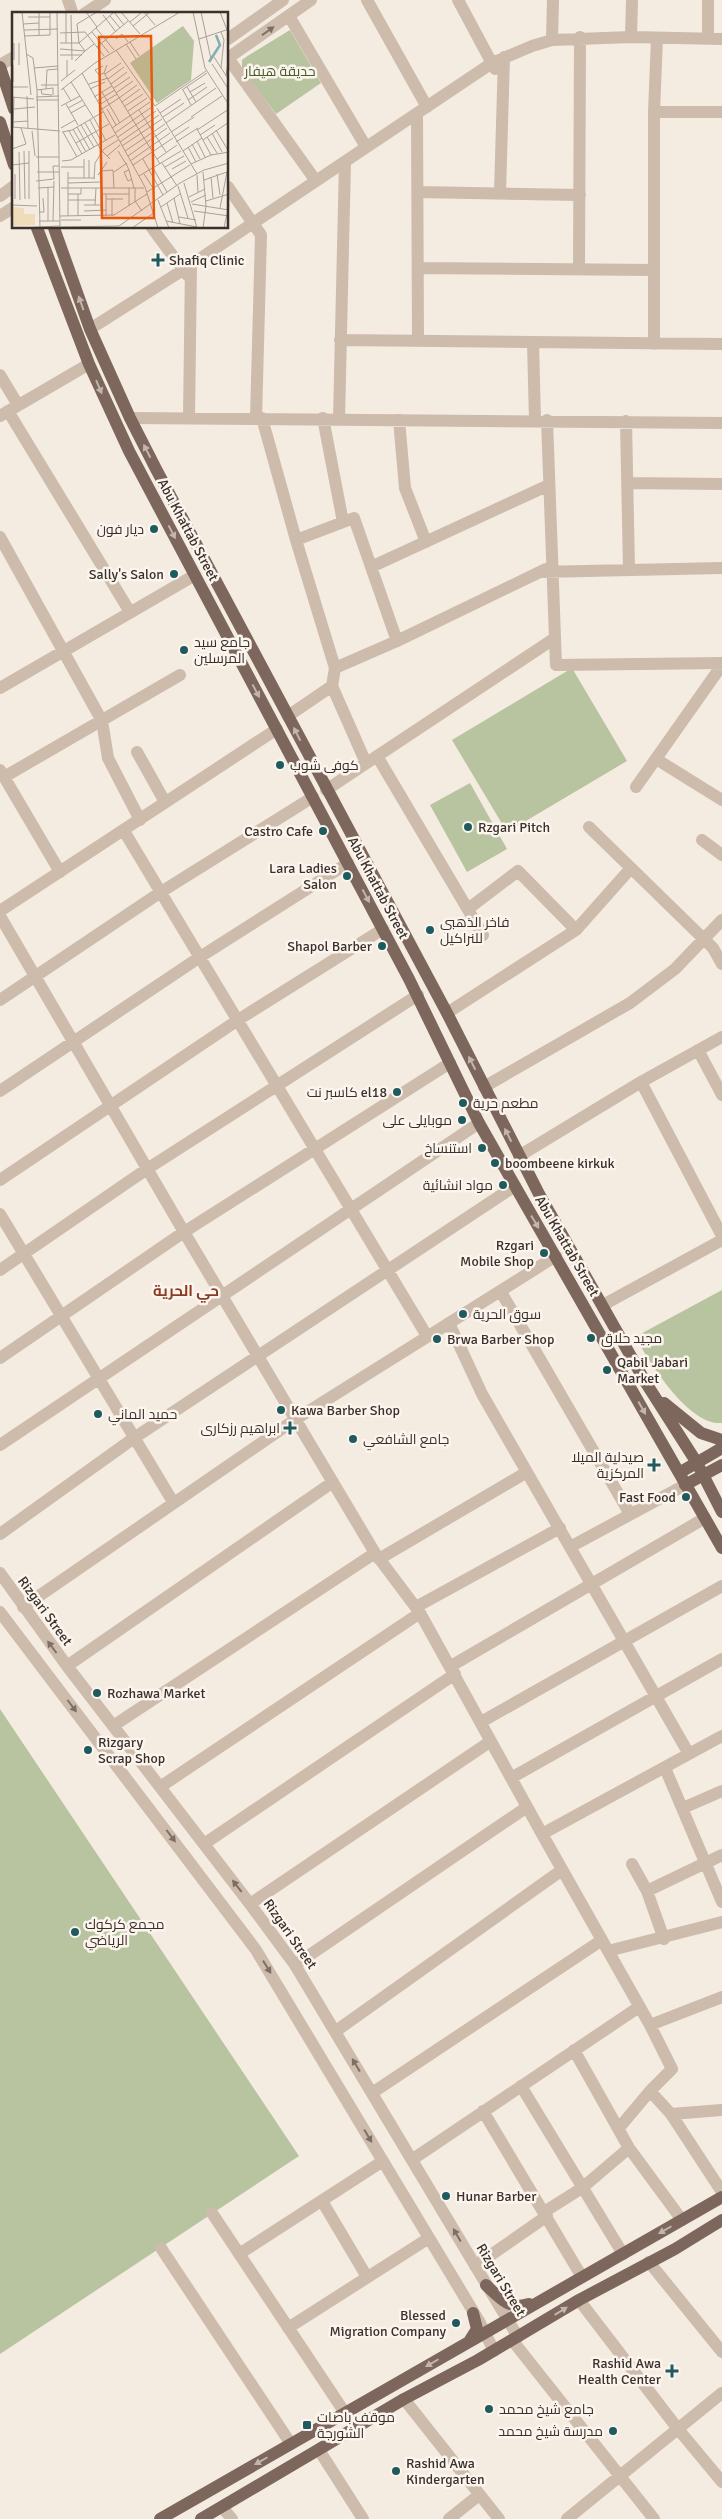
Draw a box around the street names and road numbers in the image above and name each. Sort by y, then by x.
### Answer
street label: Abu Khattab Street [154,476,222,584]
street label: Abu Khattab Street [344,834,412,942]
street label: Abu Khattab Street [531,1193,603,1299]
street label: Rizgari Street [14,1573,76,1649]
street label: Rizgari Street [260,1896,320,1972]
street label: Rizgari Street [473,2241,529,2319]

